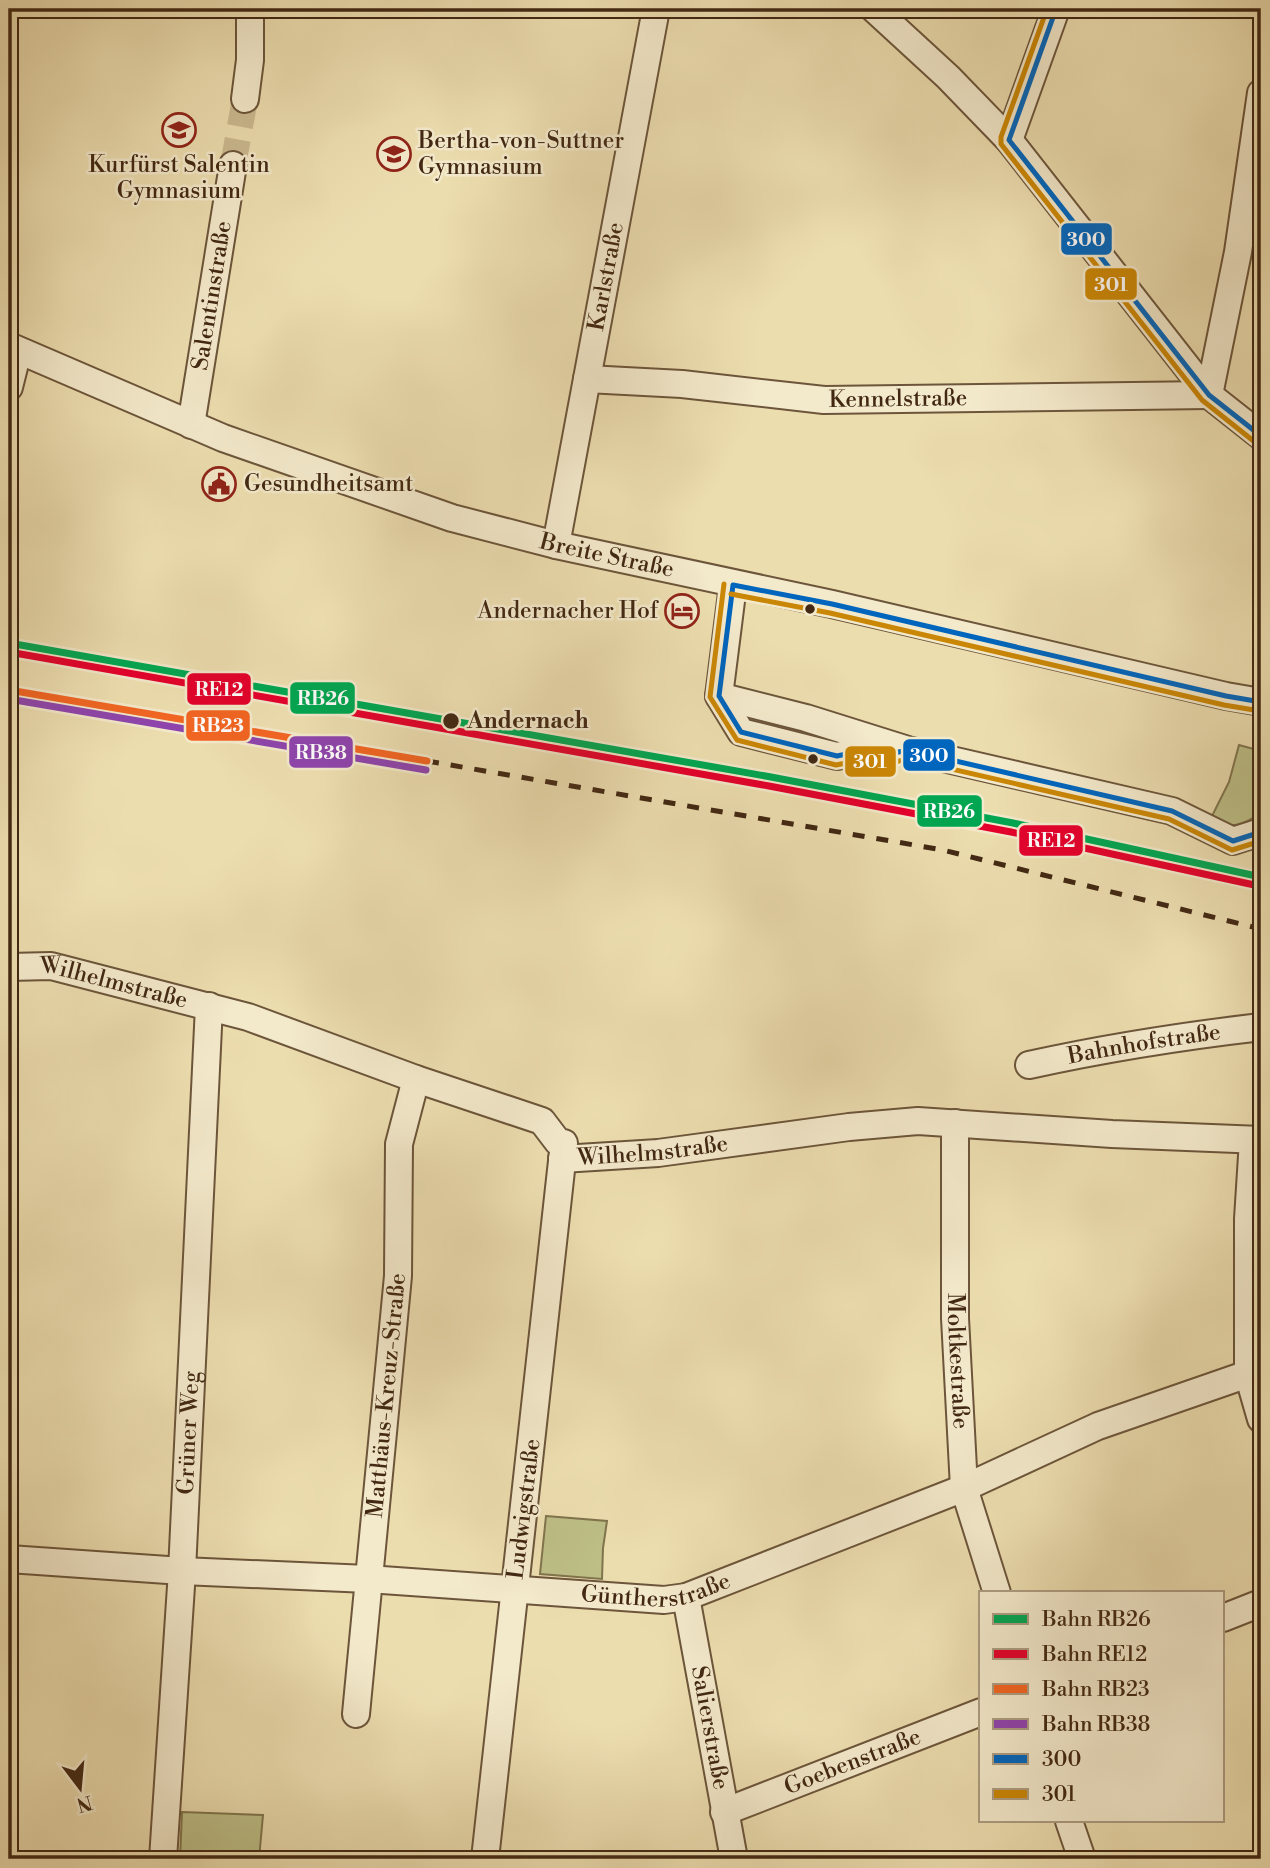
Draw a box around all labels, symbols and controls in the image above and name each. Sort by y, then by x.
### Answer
school or university icon: Kurfürst Salentin Gymnasium [160,111,198,149]
place label: Bertha-von-Suttner Gymnasium [417,127,624,181]
school or university icon: Bertha-von-Suttner Gymnasium [375,135,413,173]
place label: Kurfürst Salentin Gymnasium [88,151,270,205]
street label: Salentinstraße [186,219,238,372]
street label: Karlstraße [582,220,630,333]
line badge: 300 [1060,222,1113,256]
text: 300 [1066,228,1106,252]
line badge: 301 [1084,267,1138,301]
text: 301 [1094,273,1128,297]
street label: Kennelstraße [828,384,967,414]
public building icon: Gesundheitsamt [200,465,238,503]
place label: Gesundheitsamt [244,470,413,498]
street label: Breite Straße [536,527,677,584]
hotel icon: Andernacher Hof [663,592,701,630]
place label: Andernacher Hof [476,597,660,625]
unlabelled marker [803,602,817,616]
line badge: RE12 [186,672,252,706]
text: RE12 [195,678,243,702]
line badge: RB26 [289,681,356,715]
text: RB26 [297,687,349,711]
place label: Andernach [466,707,589,735]
line badge: RB23 [185,709,251,742]
marker: Andernach [441,711,461,731]
text: RB23 [192,714,244,738]
line badge: RB38 [288,735,354,769]
line badge: 300 [902,738,956,772]
text: RB38 [295,741,347,765]
text: 300 [909,744,949,768]
line badge: 301 [844,745,897,778]
text: 301 [853,750,887,774]
unlabelled marker [806,752,820,766]
line badge: RB26 [916,794,983,828]
text: RB26 [923,800,975,824]
line badge: RE12 [1018,824,1084,857]
text: RE12 [1027,829,1075,853]
street label: Wilhelmstraße [39,952,191,1015]
street label: Bahnhofstraße [1064,1018,1222,1071]
street label: Wilhelmstraße [575,1130,730,1172]
street label: Matthäus-Kreuz-Straße [361,1272,412,1519]
street label: Moltkestraße [941,1293,975,1430]
street label: Grüner Weg [172,1370,206,1495]
street label: Ludwigstraße [501,1437,547,1581]
street label: Güntherstraße [580,1567,734,1614]
legend [979,1591,1224,1822]
text: Bahn RB26 [1041,1607,1151,1633]
text: Bahn RE12 [1041,1642,1147,1668]
street label: Salierstraße [685,1664,735,1792]
text: Bahn RB23 [1041,1677,1150,1703]
text: Bahn RB38 [1041,1712,1151,1738]
street label: Goebenstraße [780,1723,925,1801]
text: 300 [1042,1747,1081,1773]
north arrow [46,1752,116,1822]
text: 301 [1042,1782,1076,1808]
text: N [74,1790,95,1817]

